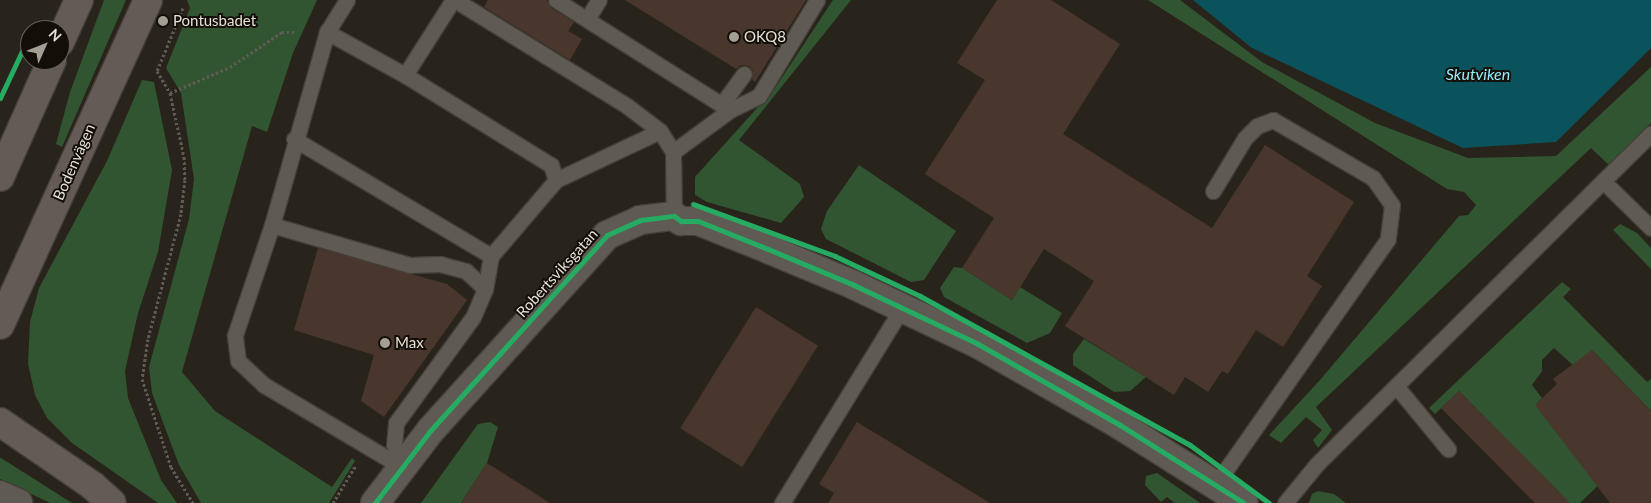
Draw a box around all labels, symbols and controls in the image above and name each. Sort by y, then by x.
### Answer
place label: Pontusbadet [173,12,256,30]
marker: Pontusbadet [157,15,169,27]
north arrow [20,20,70,70]
text: N [46,25,65,45]
place label: OKQ8 [744,28,786,46]
marker: OKQ8 [728,31,740,43]
water label: Skutviken [1446,64,1510,84]
street label: Bodenvägen [49,121,99,203]
street label: Robertsviksgatan [513,225,601,321]
place label: Max [395,334,424,352]
marker: Max [379,337,391,349]

